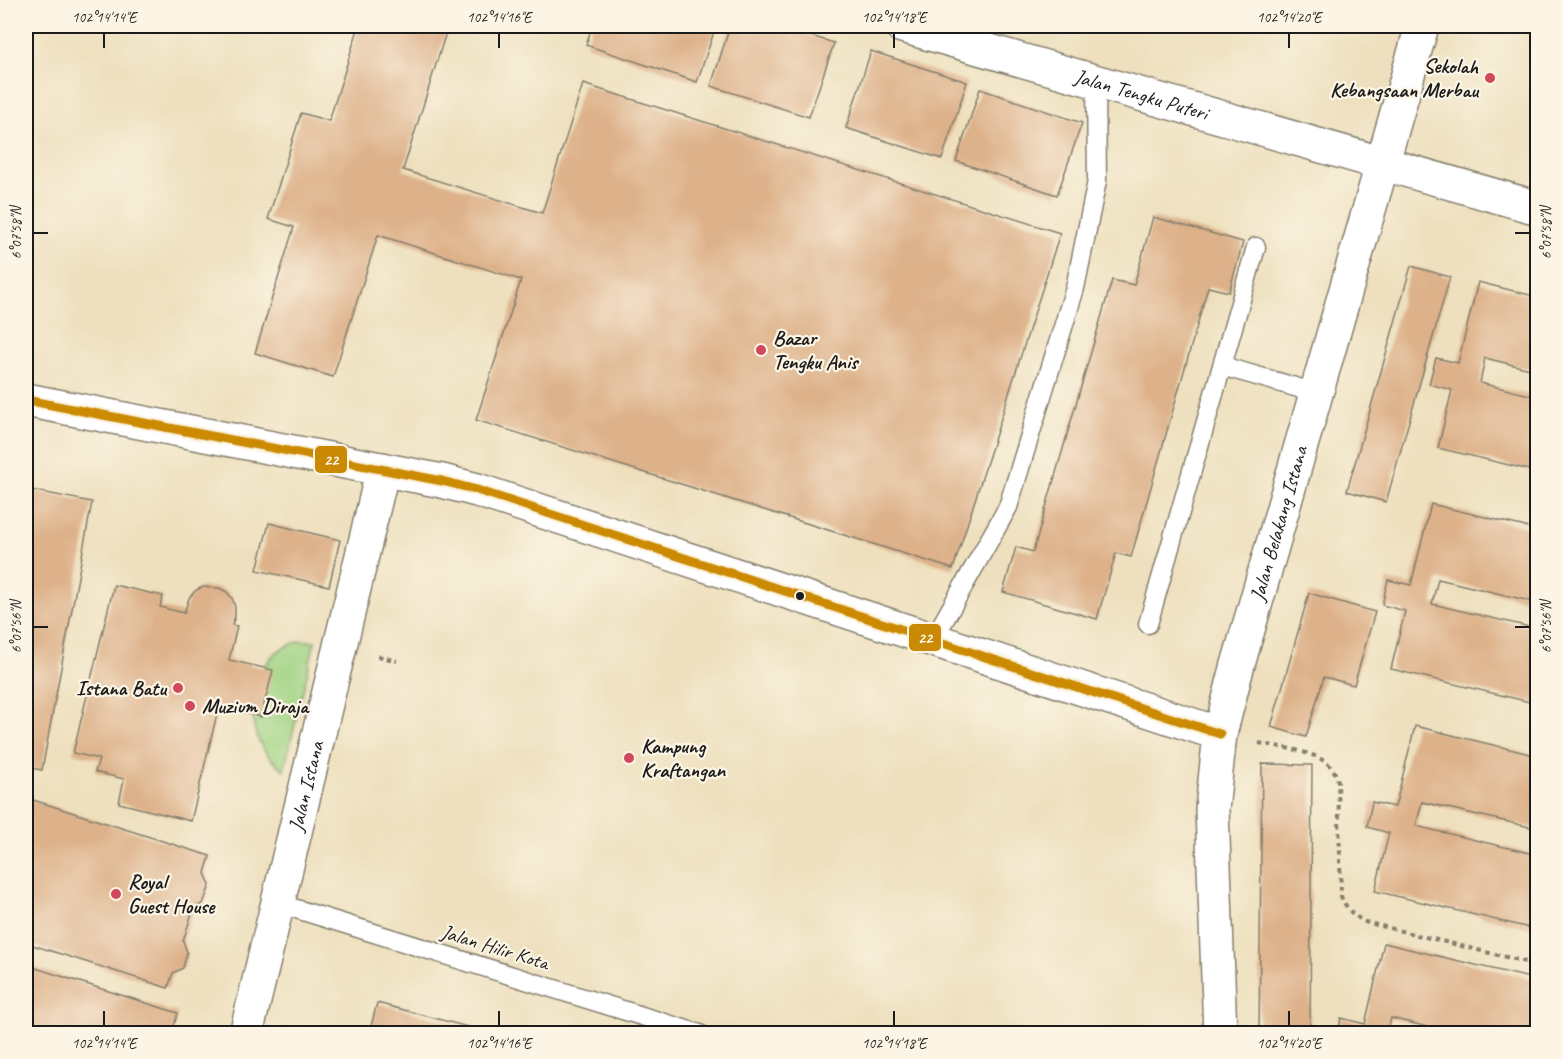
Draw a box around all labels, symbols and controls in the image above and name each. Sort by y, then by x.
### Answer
text: 102°14'14"E [72,8,138,27]
text: 102°14'16"E [467,8,533,27]
text: 102°14'18"E [862,8,928,27]
text: 102°14'20"E [1257,8,1323,27]
place label: Sekolah Kebangsaan Merbau [1330,53,1480,103]
street label: Jalan Tengku Puteri [1071,63,1214,127]
marker: Sekolah Kebangsaan Merbau [1483,71,1497,85]
text: 6°07'58"N [7,204,26,259]
text: 6°07'58"N [1537,204,1556,259]
place label: Bazar Tengku Anis [773,325,860,375]
marker: Bazar Tengku Anis [754,343,768,357]
street label: Jalan Belakang Istana [1244,442,1314,605]
line badge: 22 [314,445,348,474]
text: 22 [324,450,340,470]
unlabelled marker [794,590,806,602]
text: 6°07'56"N [7,598,26,653]
text: 6°07'56"N [1537,598,1556,653]
line badge: 22 [908,623,942,652]
text: 22 [918,628,934,648]
place label: Istana Batu [76,675,168,701]
marker: Istana Batu [171,681,185,695]
place label: Muzium Diraja [202,693,310,719]
marker: Muzium Diraja [183,699,197,713]
place label: Kampung Kraftangan [641,733,726,783]
street label: Jalan Istana [282,737,330,835]
marker: Kampung Kraftangan [622,751,636,765]
place label: Royal Guest House [128,869,216,919]
marker: Royal Guest House [109,887,123,901]
street label: Jalan Hilir Kota [437,918,554,976]
text: 102°14'14"E [72,1034,138,1053]
text: 102°14'16"E [467,1034,533,1053]
text: 102°14'18"E [862,1034,928,1053]
text: 102°14'20"E [1257,1034,1323,1053]

